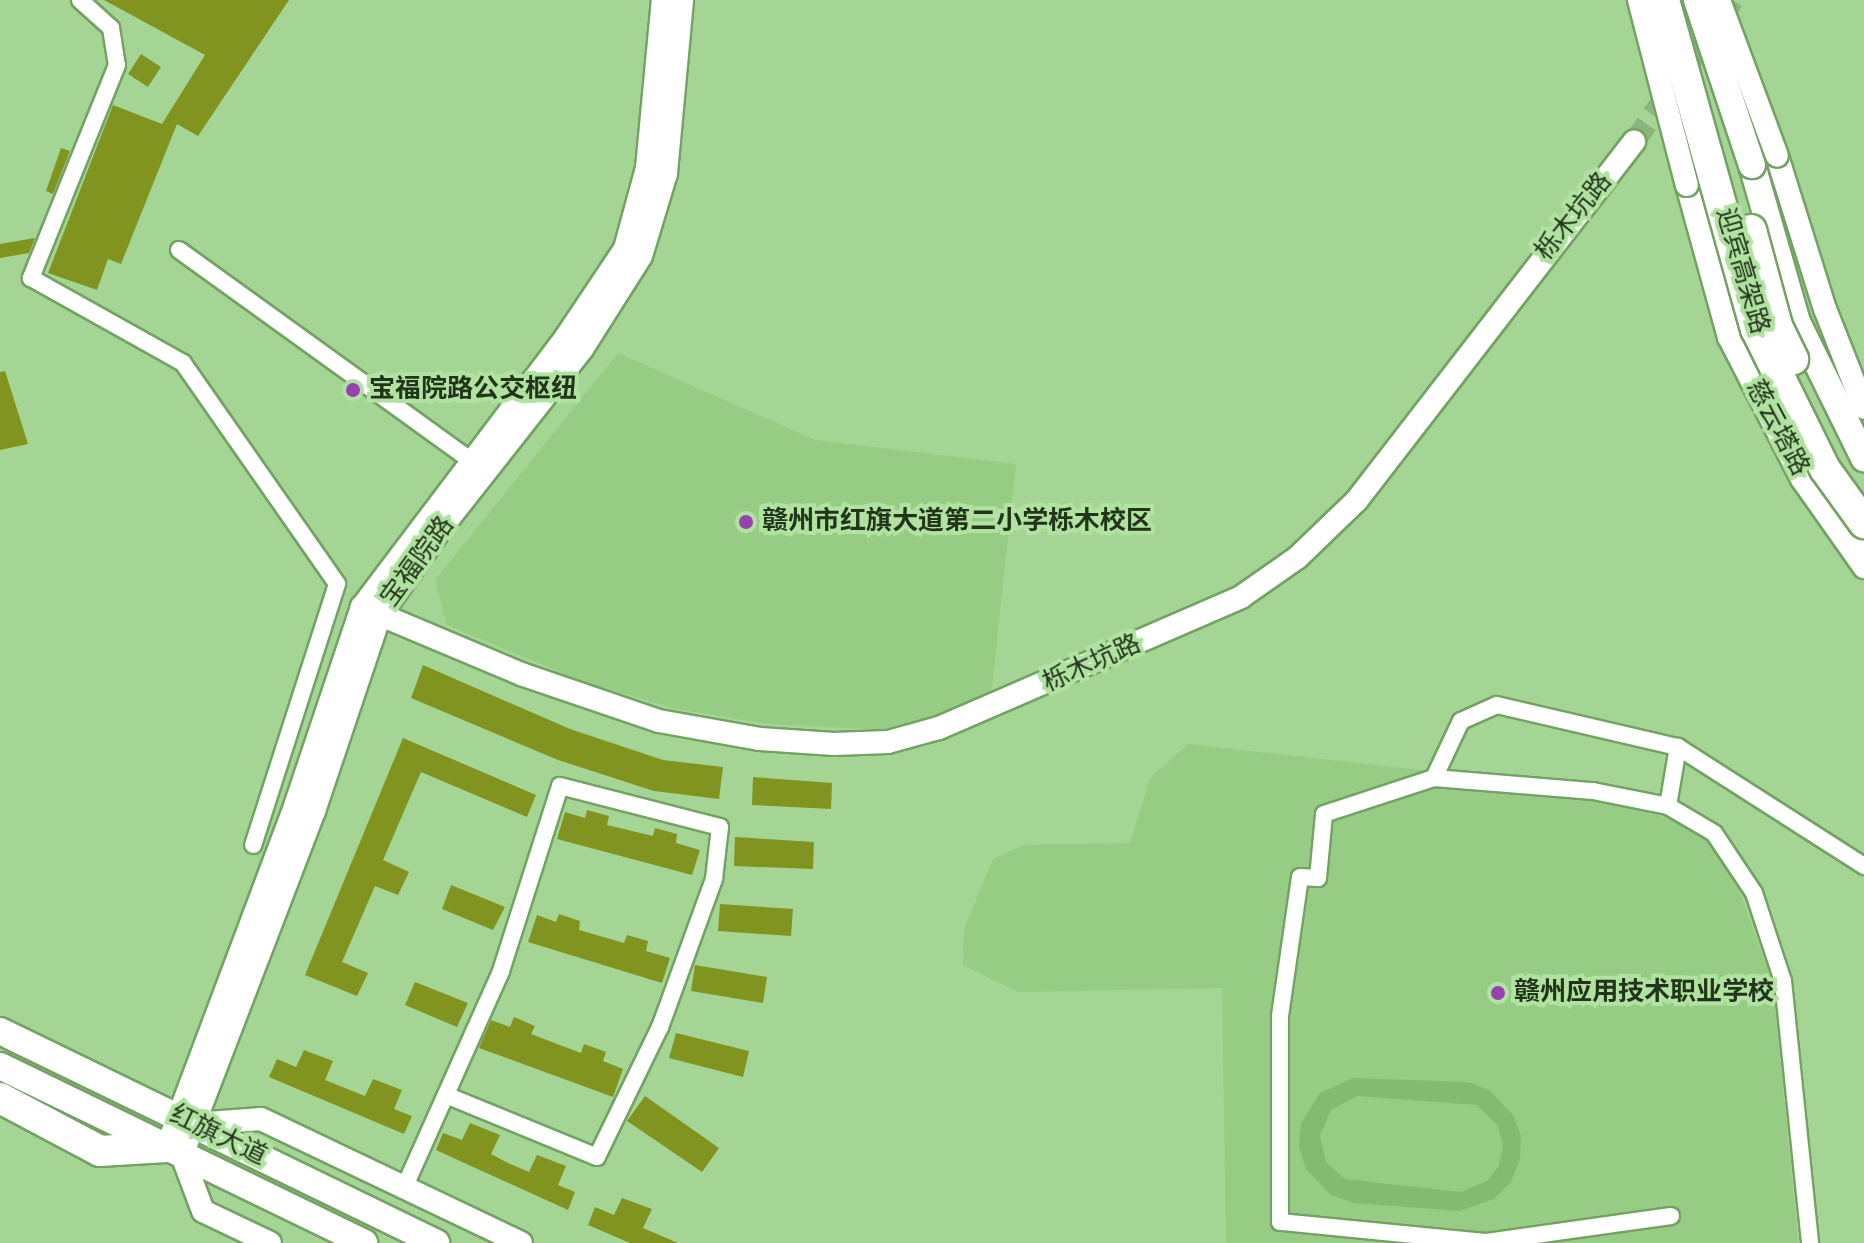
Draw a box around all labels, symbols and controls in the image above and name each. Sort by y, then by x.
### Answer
street label: 栎木坑路 [1529,167,1619,267]
street label: 迎宾高架路 [1709,204,1775,338]
place label: 宝福院路公交枢纽 [369,374,577,406]
street label: 慈云塔路 [1739,375,1815,481]
marker: 宝福院路公交枢纽 [344,381,362,399]
place label: 赣州市红旗大道第二小学栎木校区 [762,506,1152,538]
street label: 宝福院路 [375,511,461,613]
marker: 赣州市红旗大道第二小学栎木校区 [737,513,755,531]
street label: 栎木坑路 [1038,629,1146,699]
place label: 赣州应用技术职业学校 [1514,977,1774,1009]
marker: 赣州应用技术职业学校 [1489,984,1507,1002]
street label: 红旗大道 [164,1099,272,1173]

